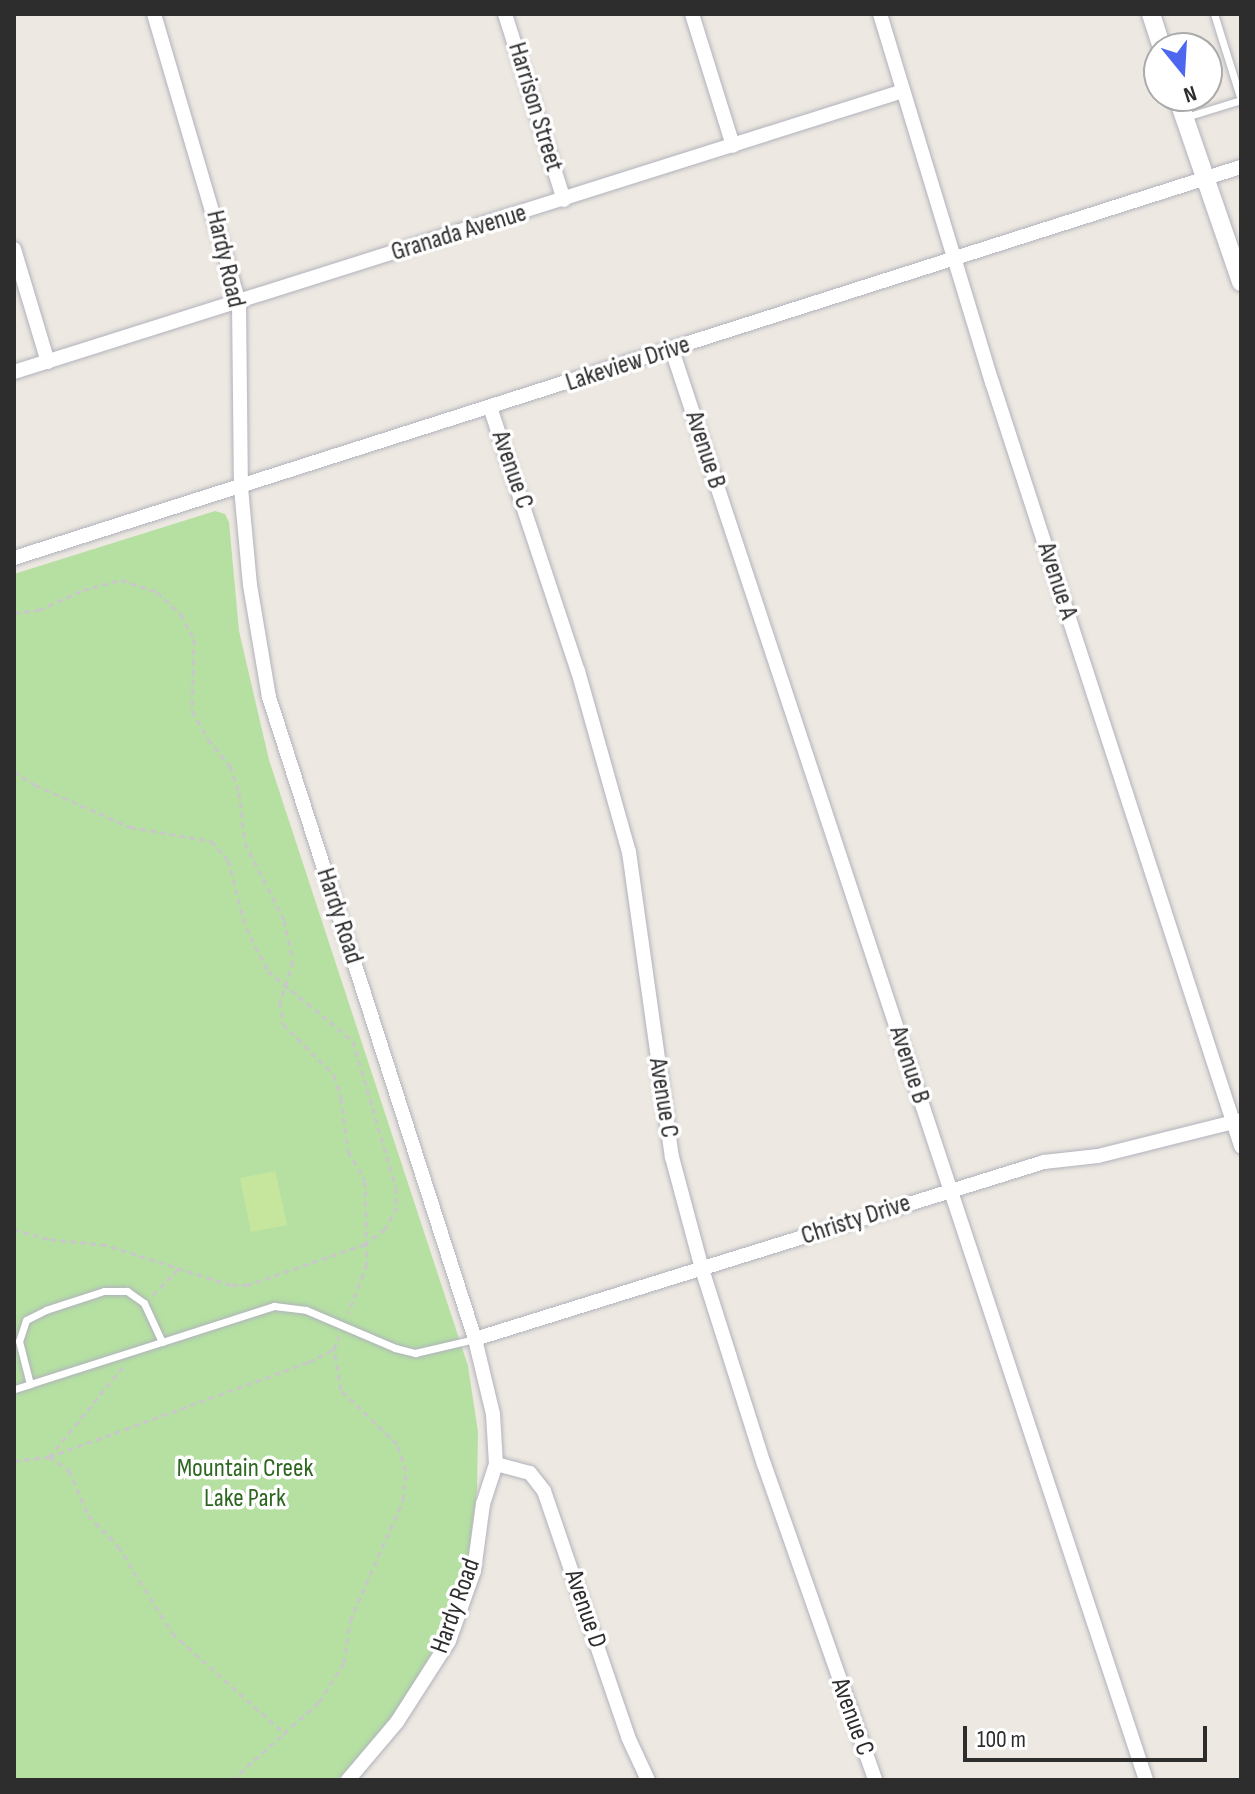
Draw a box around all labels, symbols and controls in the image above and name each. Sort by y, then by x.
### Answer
north arrow [1143,32,1223,112]
street label: Harrison Street [501,39,569,175]
text: N [1180,79,1200,108]
street label: Granada Avenue [388,198,530,268]
street label: Hardy Road [199,207,251,311]
street label: Lakeview Drive [562,329,694,399]
street label: Avenue B [678,407,732,493]
street label: Avenue C [484,427,540,513]
street label: Avenue A [1030,539,1084,623]
street label: Hardy Road [309,864,369,968]
street label: Avenue B [882,1022,936,1108]
street label: Avenue C [641,1056,685,1140]
street label: Christy Drive [797,1188,915,1252]
park label: Mountain Creek Lake Park [177,1453,313,1514]
street label: Hardy Road [424,1554,488,1658]
street label: Avenue D [557,1566,613,1652]
street label: Avenue C [824,1674,880,1760]
scale bar [967,1710,1211,1760]
text: 100 m [977,1725,1026,1754]

